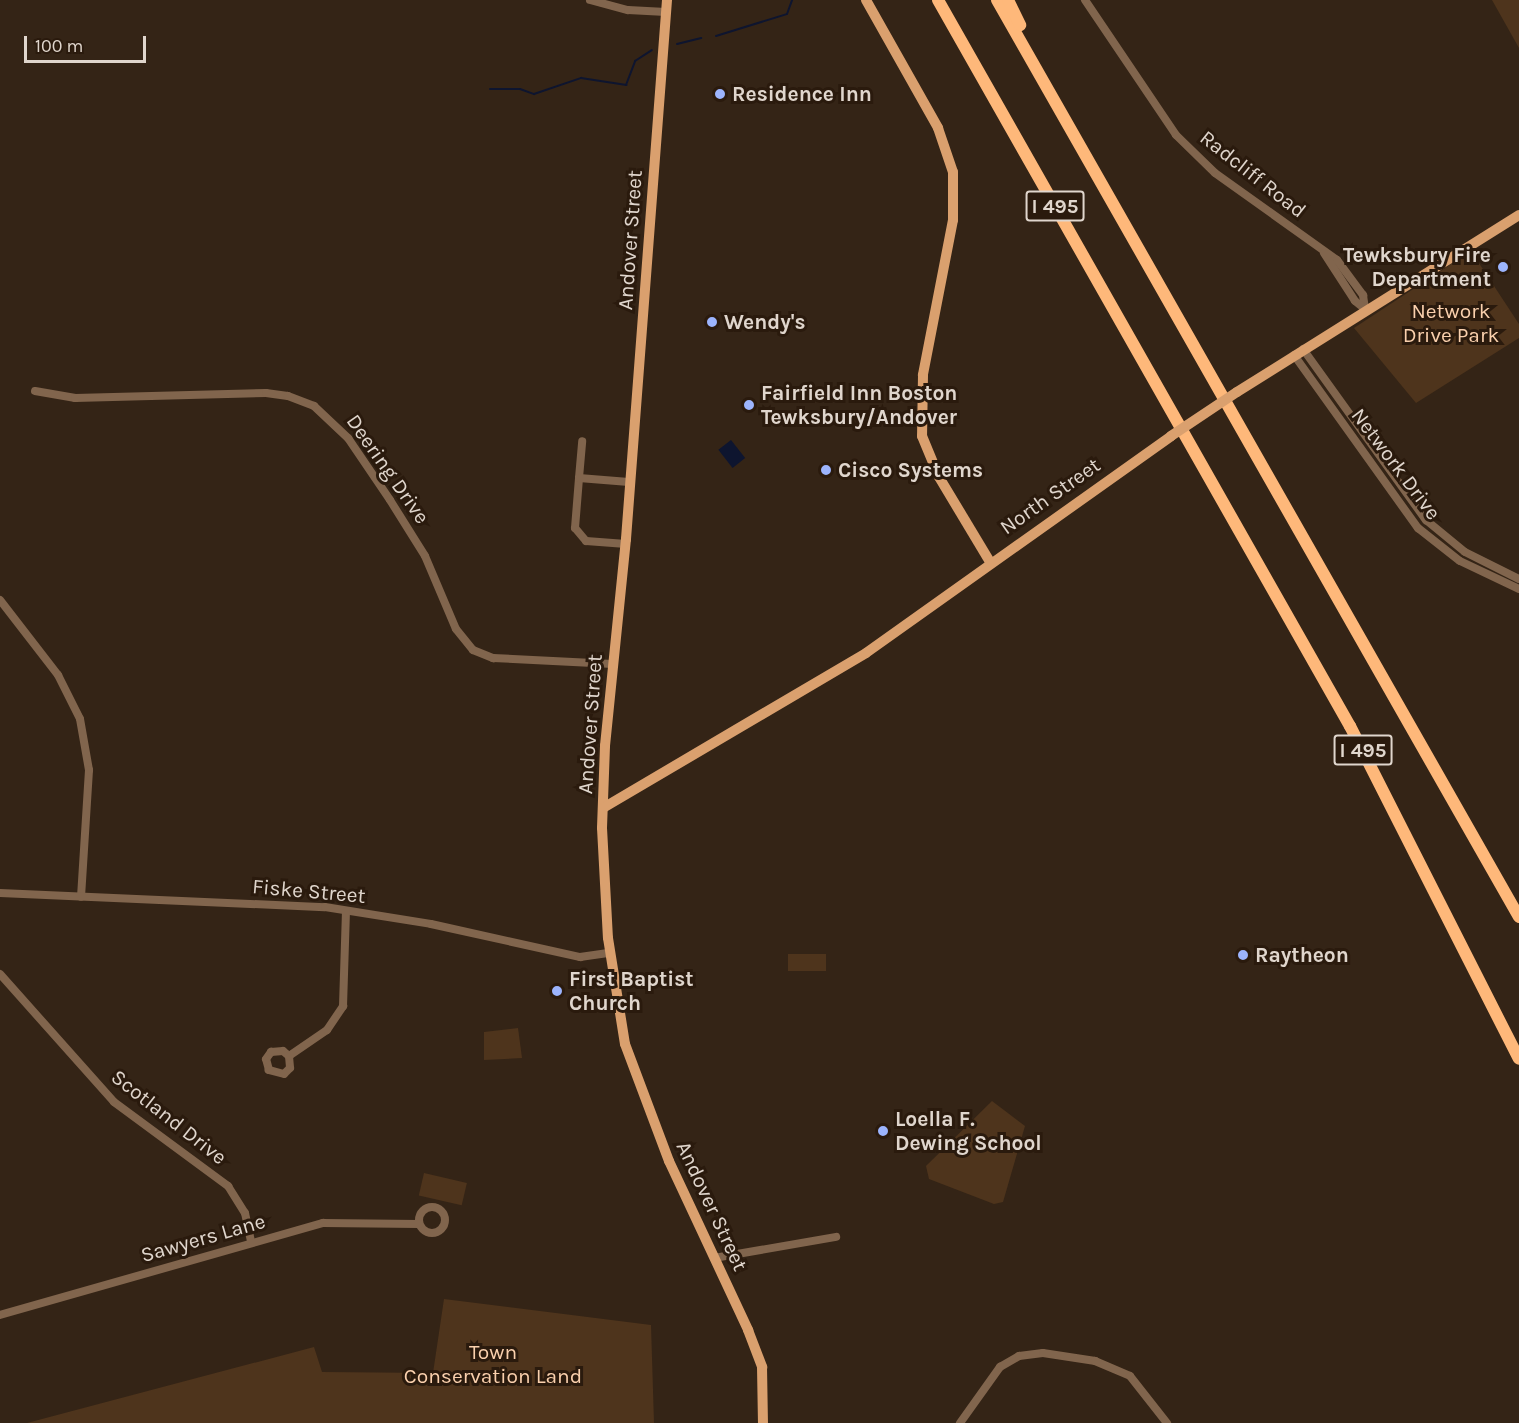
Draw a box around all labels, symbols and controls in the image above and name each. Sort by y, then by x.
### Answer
scale bar [27,24,148,62]
text: 100 m [35,35,83,57]
place label: Residence Inn [732,81,872,107]
marker: Residence Inn [713,87,727,101]
street label: Radcliff Road [1195,125,1311,223]
street label: Andover Street [613,169,647,311]
road number: I 495 [1025,189,1085,223]
place label: Tewksbury Fire Department [1343,242,1491,292]
marker: Tewksbury Fire Department [1496,260,1510,274]
park label: Network Drive Park [1403,298,1499,348]
place label: Wendy's [724,309,806,335]
marker: Wendy's [705,315,719,329]
place label: Fairfield Inn Boston Tewksbury/Andover [761,380,957,430]
marker: Fairfield Inn Boston Tewksbury/Andover [742,398,756,412]
street label: Network Drive [1346,403,1446,525]
street label: Deering Drive [341,409,435,529]
street label: North Street [995,452,1105,540]
place label: Cisco Systems [838,457,983,483]
marker: Cisco Systems [819,463,833,477]
street label: Andover Street [573,653,607,795]
road number: I 495 [1333,733,1393,767]
street label: Fiske Street [251,873,367,909]
place label: Raytheon [1255,942,1349,968]
marker: Raytheon [1236,948,1250,962]
place label: First Baptist Church [569,966,694,1016]
marker: First Baptist Church [550,984,564,998]
street label: Scotland Drive [106,1064,232,1170]
place label: Loella F. Dewing School [895,1106,1042,1156]
marker: Loella F. Dewing School [876,1124,890,1138]
street label: Andover Street [671,1137,753,1275]
street label: Sawyers Lane [138,1208,268,1268]
park label: Town Conservation Land [404,1339,582,1389]

